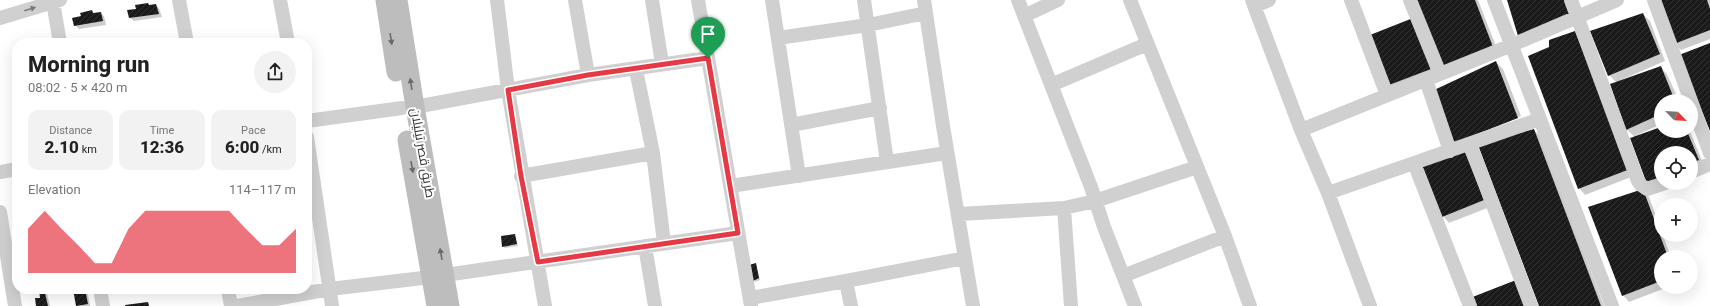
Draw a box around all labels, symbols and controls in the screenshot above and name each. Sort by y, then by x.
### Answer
one-way arrow [24,6,36,12]
pin [691,17,725,58]
icon: arrive [697,23,719,45]
one-way arrow [388,32,394,45]
button: share [254,51,296,93]
text: Morning run [28,52,150,77]
one-way arrow [408,78,414,91]
text: 08:02 · 5 × 420 m [28,80,127,95]
north arrow [1654,94,1698,138]
map controls [1654,94,1698,294]
street label: طريق قصر تيليلان [408,107,438,199]
text: Distance [49,124,92,137]
text: Time [150,124,174,137]
text: Pace [241,124,266,137]
text: 2.10 [44,137,79,157]
text: 12:36 [140,137,184,157]
text: 6:00 [225,137,259,157]
text: km [79,143,97,156]
text: /km [259,143,282,156]
button: locate [1654,146,1698,190]
one-way arrow [409,161,415,173]
text: Elevation [28,182,81,197]
text: 114–117 m [229,182,296,197]
button: + [1654,198,1698,242]
one-way arrow [438,248,444,260]
button: − [1654,250,1698,294]

